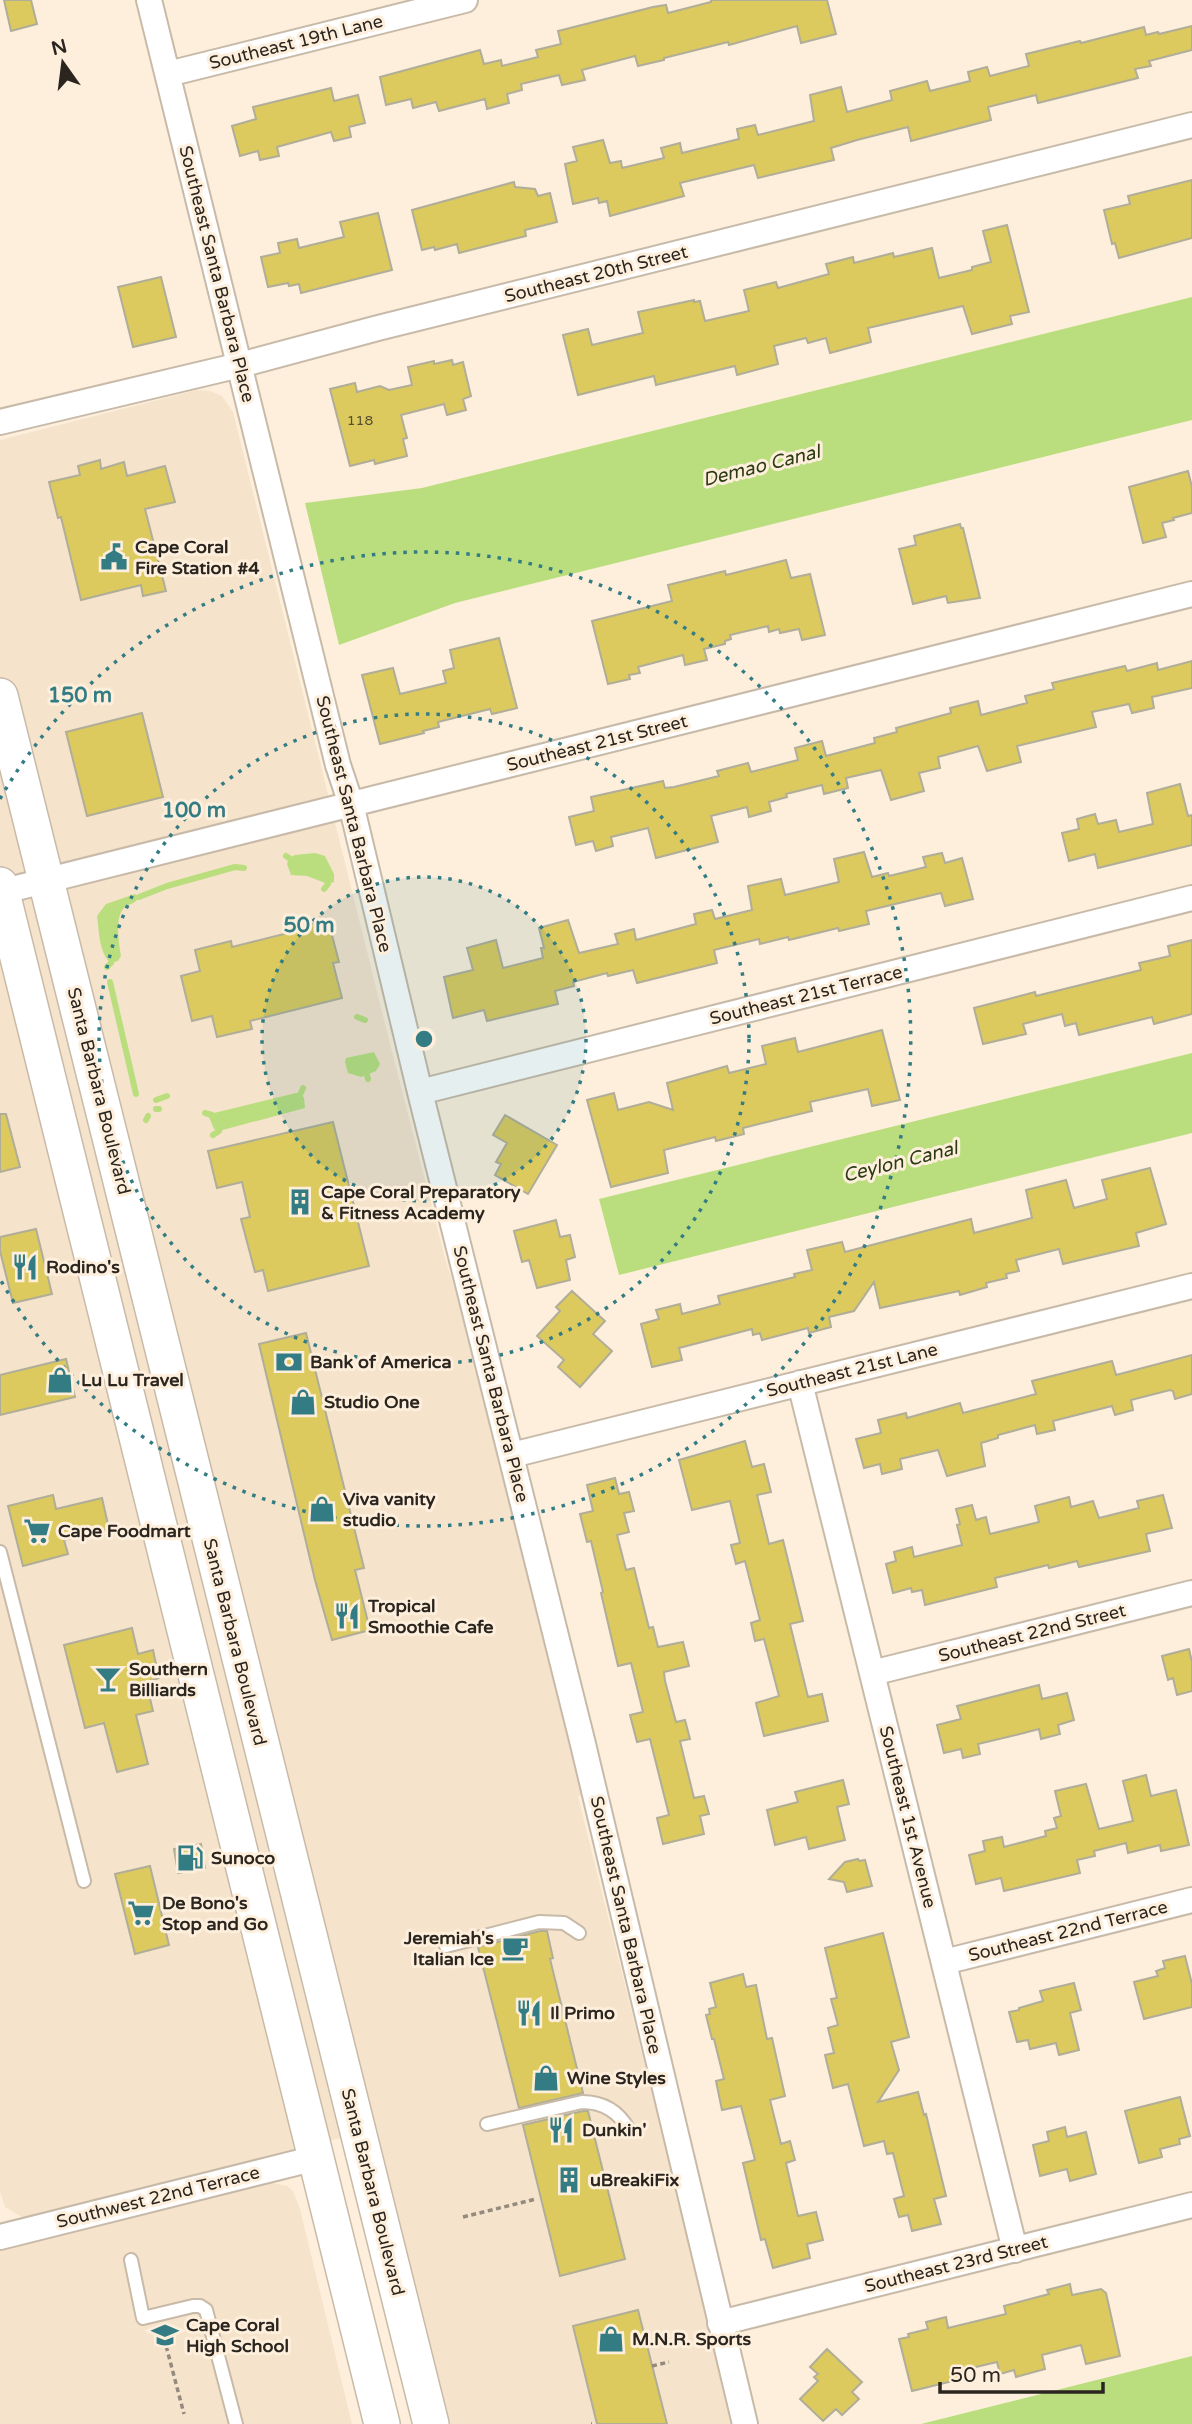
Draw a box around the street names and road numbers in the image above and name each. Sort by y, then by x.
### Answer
street label: Southeast 19th Lane [207,10,385,74]
street label: Southeast Santa Barbara Place [174,143,260,405]
street label: Southeast 20th Street [502,241,690,307]
street label: Southeast Santa Barbara Place [311,693,397,955]
street label: Southeast 21st Street [504,710,690,776]
street label: Southeast 21st Terrace [707,960,905,1030]
street label: Santa Barbara Boulevard [63,985,135,1197]
street label: Southeast Santa Barbara Place [448,1243,534,1505]
street label: Southeast 21st Lane [764,1338,940,1402]
street label: Santa Barbara Boulevard [199,1536,271,1748]
street label: Southeast 22nd Street [936,1599,1128,1667]
street label: Southeast 1st Avenue [875,1724,941,1910]
street label: Southeast Santa Barbara Place [586,1794,666,2056]
street label: Southeast 22nd Terrace [966,1896,1170,1966]
street label: Santa Barbara Boulevard [337,2086,409,2298]
street label: Southwest 22nd Terrace [54,2161,262,2233]
street label: Southeast 23rd Street [862,2231,1050,2297]

